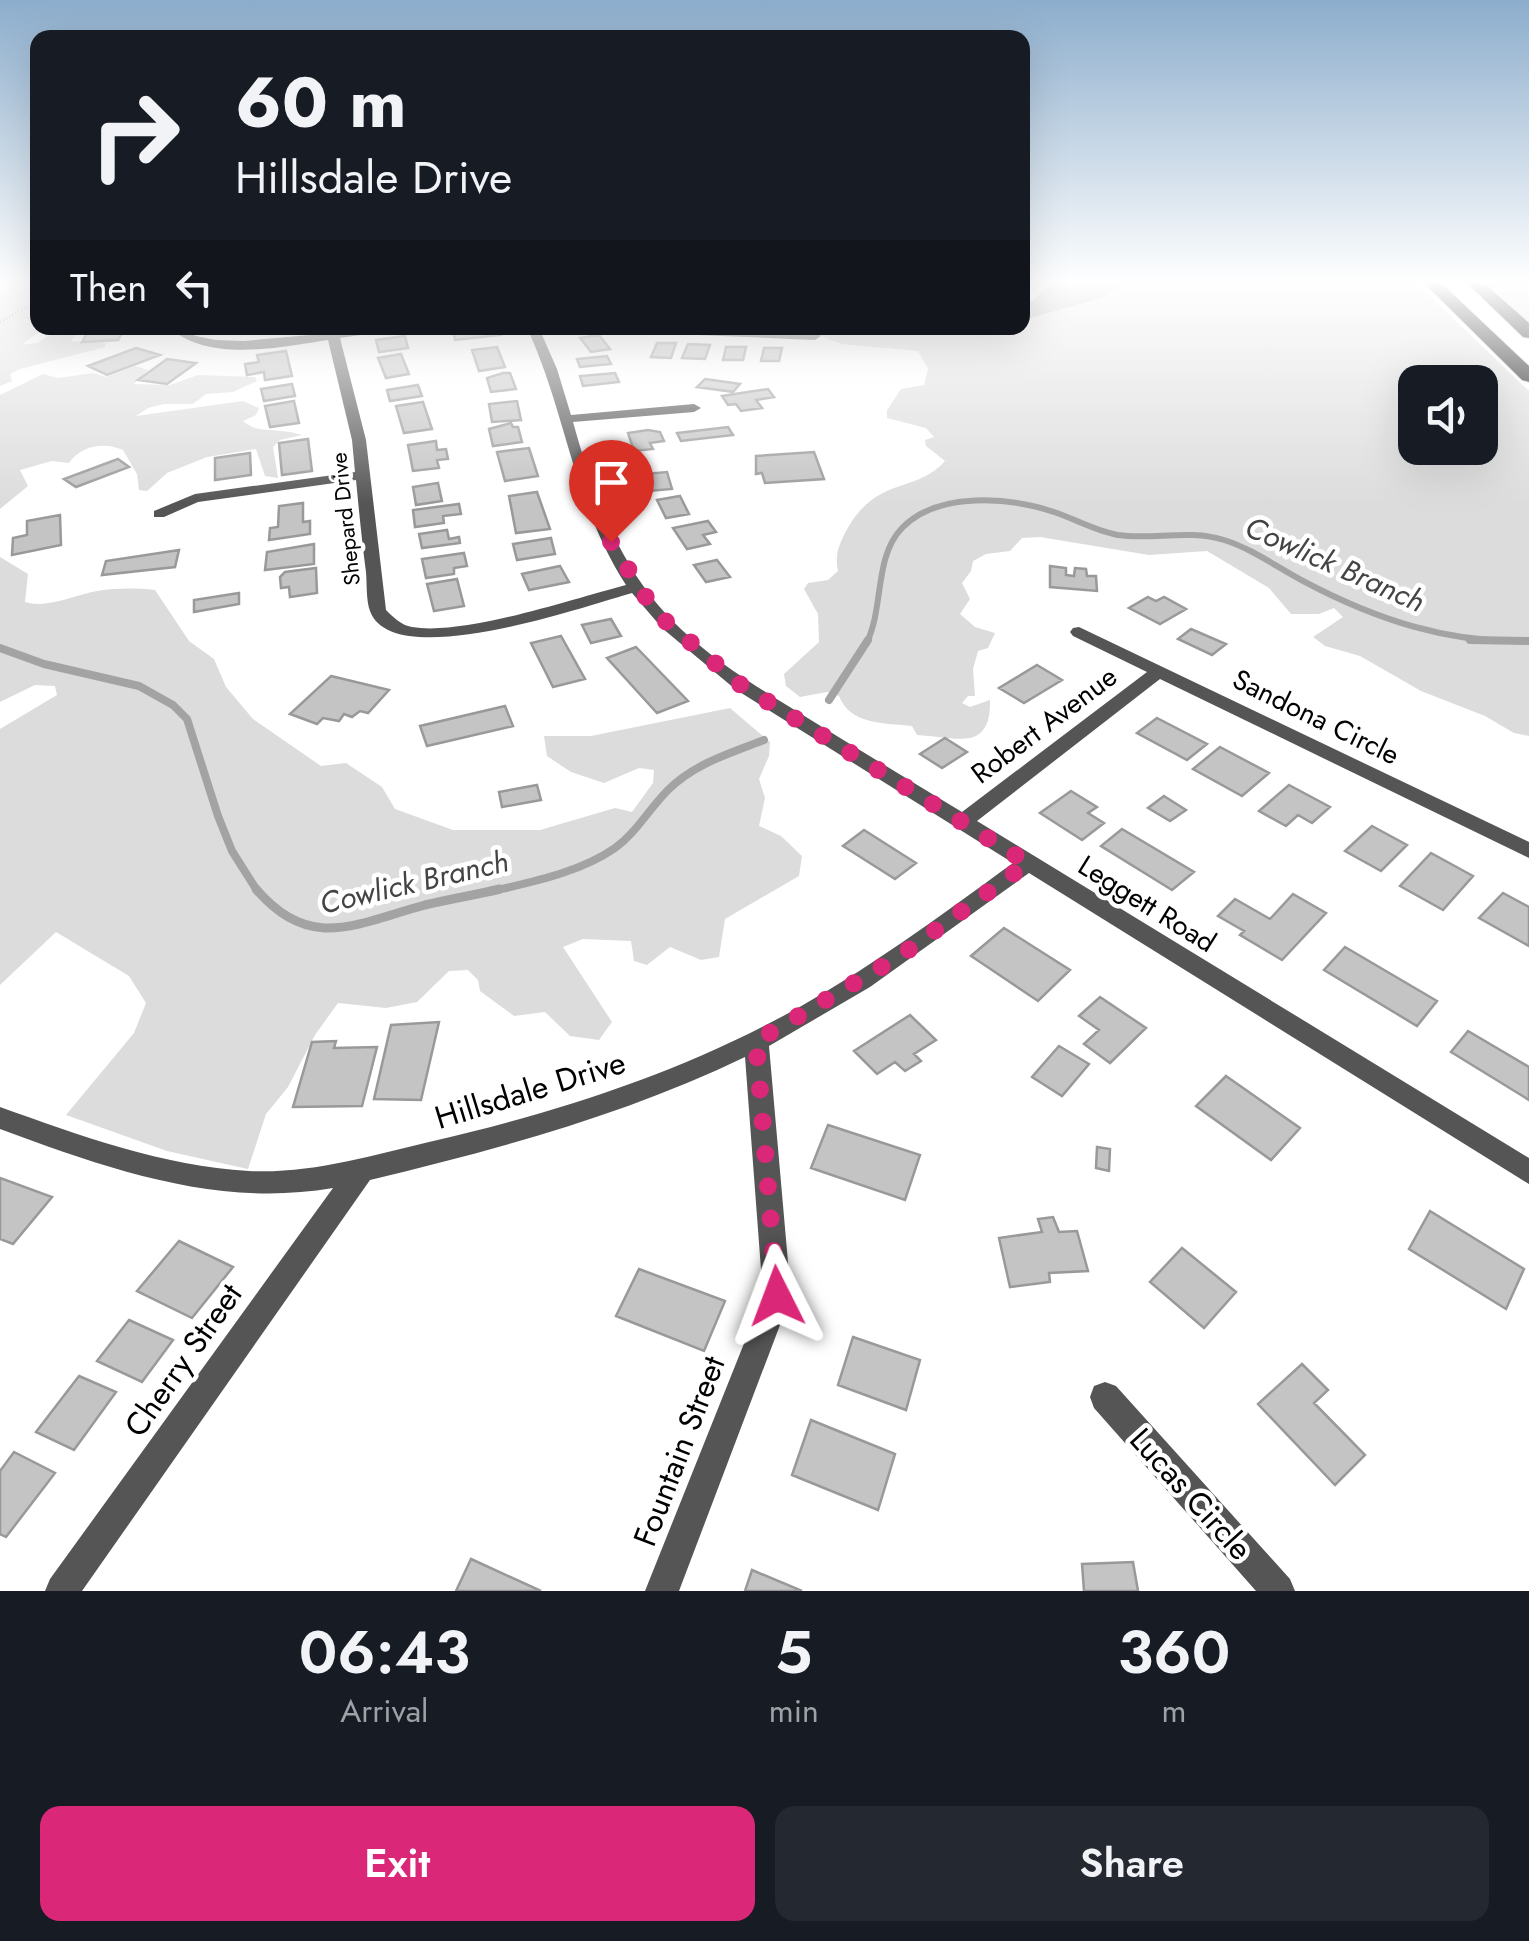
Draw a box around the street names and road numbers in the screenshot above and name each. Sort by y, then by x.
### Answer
street label: Shepard Drive [322,451,368,587]
street label: Robert Avenue [962,656,1126,794]
street label: Sandona Circle [1226,659,1406,775]
street label: Leggett Road [1070,845,1224,963]
street label: Hillsdale Drive [429,1039,631,1141]
street label: Cherry Street [113,1274,253,1446]
street label: Fountain Street [622,1349,736,1553]
street label: Lucas Circle [1119,1418,1263,1570]

